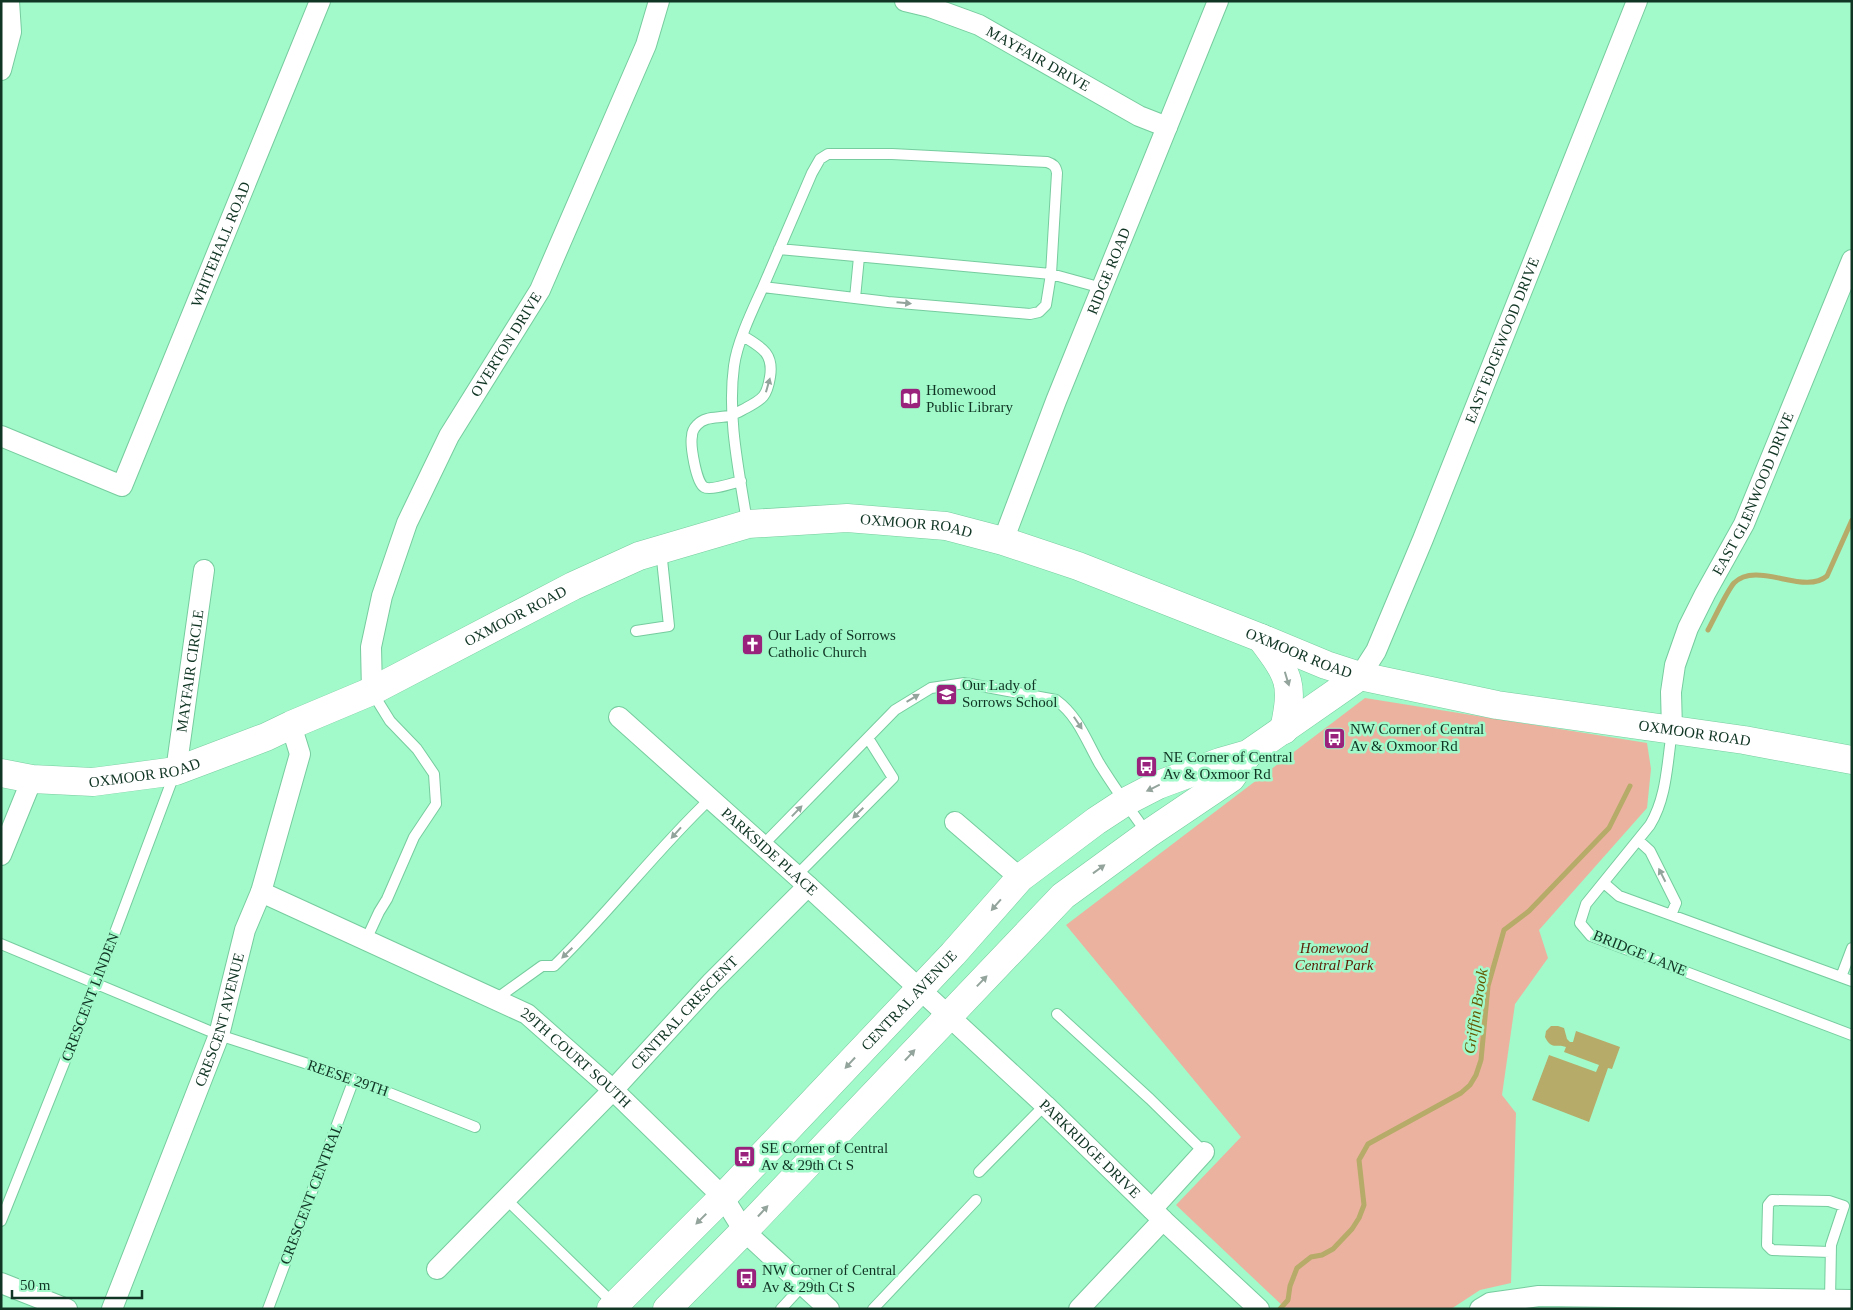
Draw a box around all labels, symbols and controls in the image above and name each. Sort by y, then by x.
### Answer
street label: MAYFAIR DRIVE [984,23,1093,94]
street label: WHITEHALL ROAD [188,179,253,309]
street label: RIDGE ROAD [1084,225,1133,317]
street label: EAST EDGEWOOD DRIVE [1462,255,1542,426]
street label: OVERTON DRIVE [468,289,545,400]
one-way arrow [896,300,912,308]
one-way arrow [764,377,772,392]
place label: Homewood Public Library [926,382,1014,415]
library icon: Homewood Public Library [898,387,922,411]
street label: EAST GLENWOOD DRIVE [1709,410,1797,578]
street label: OXMOOR ROAD [860,511,974,541]
street label: OXMOOR ROAD [462,583,569,649]
street label: MAYFAIR CIRCLE [173,609,206,733]
street label: OXMOOR ROAD [1243,625,1354,681]
place label: Our Lady of Sorrows Catholic Church [768,627,896,660]
church icon: Our Lady of Sorrows Catholic Church [740,632,764,656]
one-way arrow [1283,672,1291,687]
place label: Our Lady of Sorrows School [962,677,1057,710]
school or university icon: Our Lady of Sorrows School [934,682,958,706]
one-way arrow [907,694,920,703]
one-way arrow [1073,717,1083,730]
street label: OXMOOR ROAD [1638,717,1752,749]
place label: NW Corner of Central Av & Oxmoor Rd [1350,721,1484,754]
bus stop icon: NW Corner of Central Av & Oxmoor Rd [1322,726,1346,750]
place label: NE Corner of Central Av & Oxmoor Rd [1163,749,1293,782]
bus stop icon: NE Corner of Central Av & Oxmoor Rd [1135,754,1159,778]
street label: OXMOOR ROAD [88,755,202,790]
one-way arrow [1146,784,1160,792]
street label: PARKSIDE PLACE [718,805,821,899]
one-way arrow [791,805,803,817]
one-way arrow [852,806,864,818]
one-way arrow [670,827,681,840]
one-way arrow [1092,864,1105,875]
one-way arrow [1658,868,1667,883]
one-way arrow [990,899,1002,911]
street label: BRIDGE LANE [1591,927,1689,979]
street label: CRESCENT LINDEN [58,931,122,1063]
park label: Homewood Central Park [1295,940,1374,973]
one-way arrow [561,947,573,959]
street label: CENTRAL AVENUE [858,947,960,1054]
street label: CRESCENT AVENUE [192,951,247,1089]
street label: CENTRAL CRESCENT [628,953,741,1073]
water label: Griffin Brook [1460,966,1492,1055]
one-way arrow [976,975,988,987]
street label: 29TH COURT SOUTH [518,1004,634,1111]
one-way arrow [904,1049,916,1061]
street label: REESE 29TH [305,1057,391,1099]
one-way arrow [844,1057,856,1069]
street label: PARKRIDGE DRIVE [1036,1096,1144,1201]
street label: CRESCENT CENTRAL [277,1121,345,1267]
place label: SE Corner of Central Av & 29th Ct S [761,1140,888,1173]
bus stop icon: SE Corner of Central Av & 29th Ct S [733,1145,757,1169]
one-way arrow [757,1206,769,1218]
one-way arrow [695,1212,707,1224]
place label: NW Corner of Central Av & 29th Ct S [762,1262,896,1295]
bus stop icon: NW Corner of Central Av & 29th Ct S [734,1267,758,1291]
scale bar [12,1268,142,1300]
text: 50 m [20,1277,51,1293]

